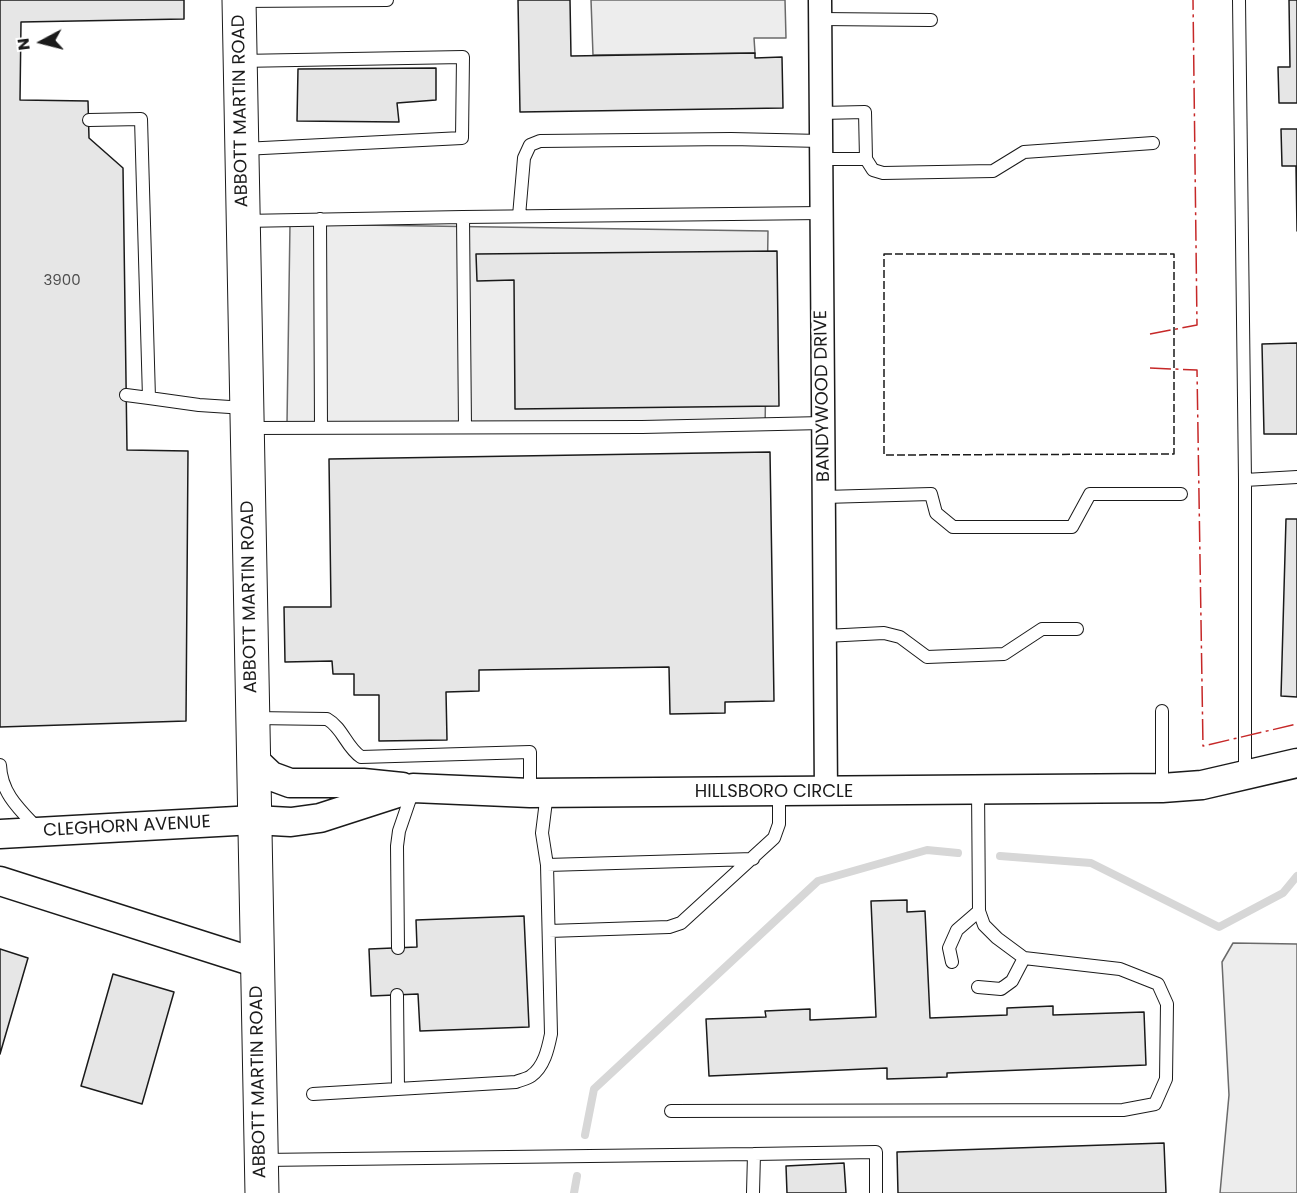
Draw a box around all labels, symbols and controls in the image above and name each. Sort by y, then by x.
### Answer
north arrow [12,12,72,72]
street label: ABBOTT MARTIN ROAD [229,14,253,208]
text: N [11,37,36,52]
house number: 3900 [43,272,81,290]
street label: BANDYWOOD DRIVE [811,310,835,482]
street label: ABBOTT MARTIN ROAD [238,500,262,694]
street label: HILLSBORO CIRCLE [695,781,853,803]
street label: CLEGHORN AVENUE [43,812,211,842]
street label: ABBOTT MARTIN ROAD [247,985,271,1179]

